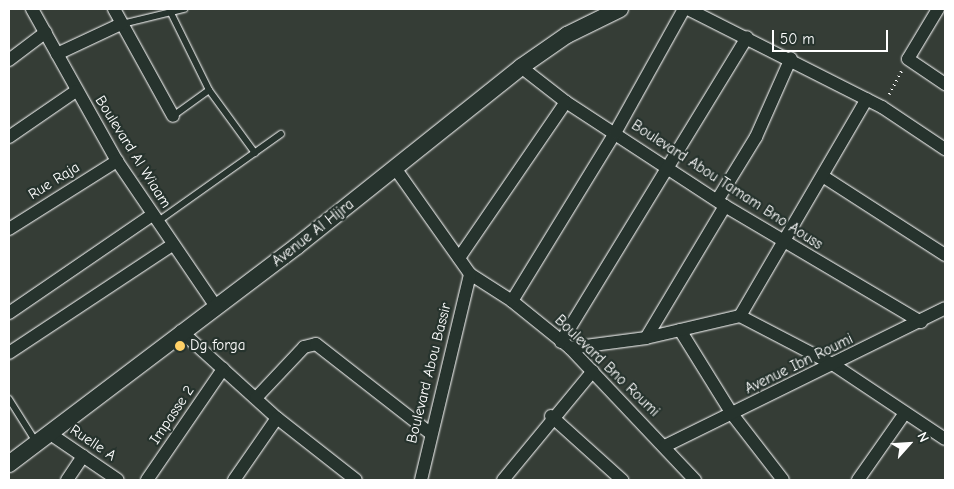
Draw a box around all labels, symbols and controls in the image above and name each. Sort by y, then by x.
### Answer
scale bar [774,20,890,52]
text: 50 m [780,30,815,48]
street label: Boulevard Al Wiaam [91,92,175,212]
street label: Boulevard Abou Tamam Bno Aouss [628,116,826,254]
street label: Rue Raja [25,158,83,204]
street label: Avenue Al Hijra [268,195,358,271]
street label: Boulevard Abou Bassir [403,301,455,445]
street label: Boulevard Bno Roumi [551,311,663,421]
street label: Avenue Ibn Roumi [742,330,856,398]
place label: Dg forga [190,337,245,355]
marker: Dg forga [174,340,186,352]
street label: Impasse 2 [146,382,198,448]
north arrow [884,419,934,469]
street label: Ruelle A [66,421,120,465]
text: N [913,429,933,445]

